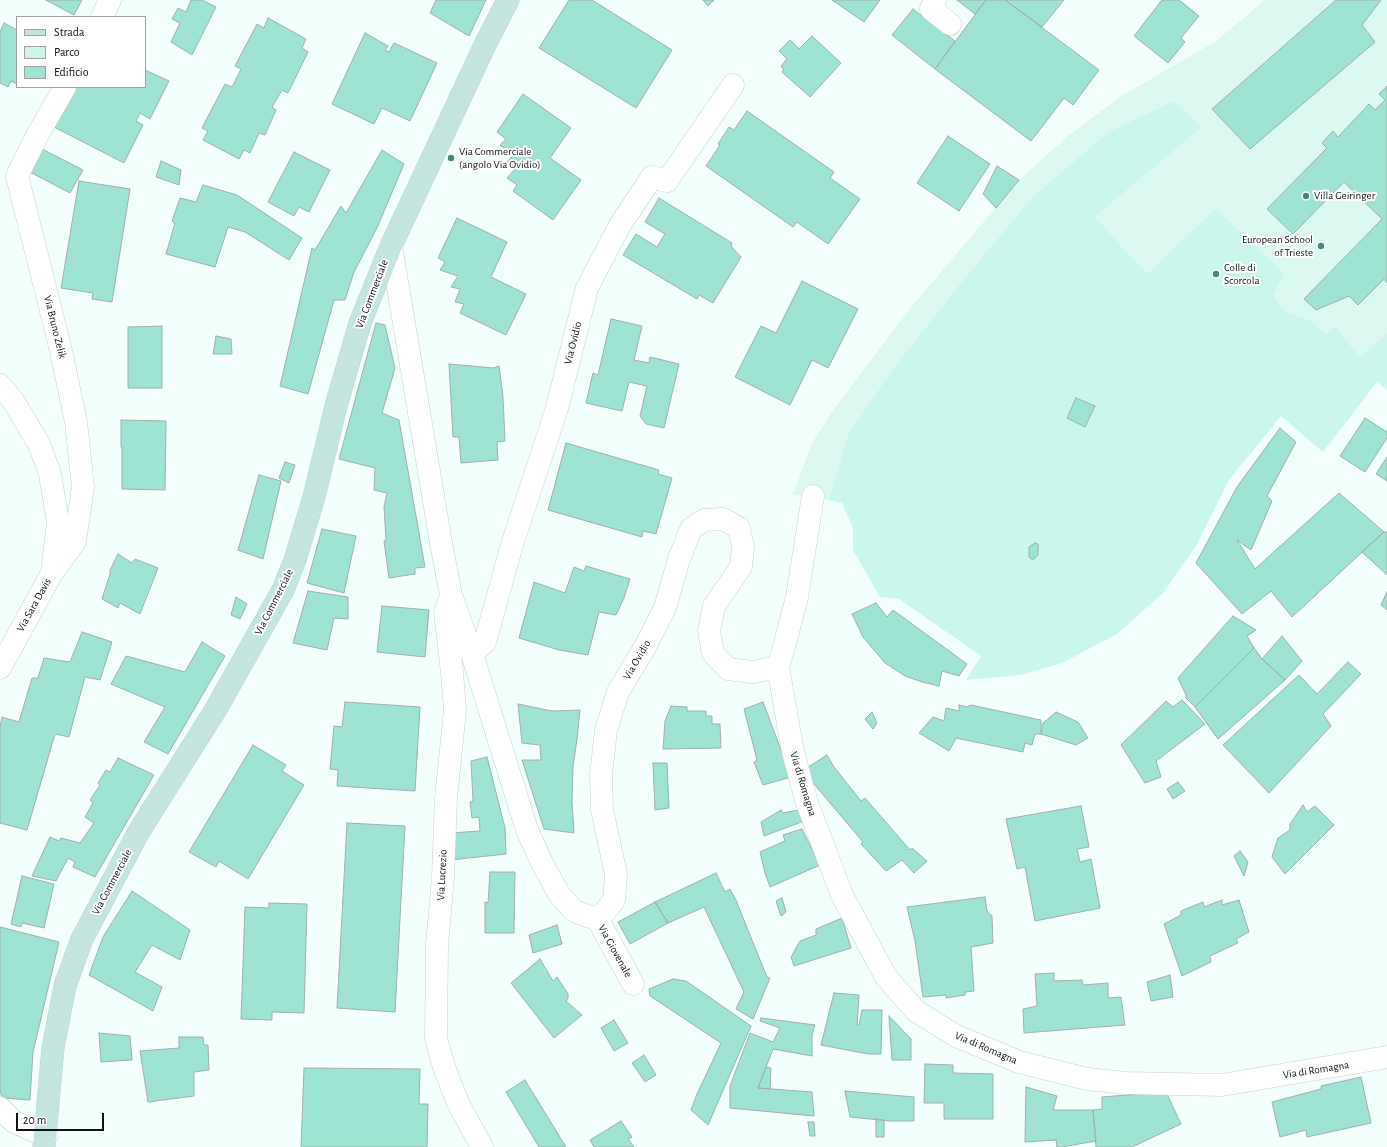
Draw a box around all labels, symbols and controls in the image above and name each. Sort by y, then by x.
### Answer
legend [16,16,146,88]
text: Strada [54,26,85,38]
text: Parco [54,46,80,58]
text: Edificio [54,66,89,78]
place label: Via Commerciale (angolo Via Ovidio) [459,145,541,171]
marker: Via Commerciale (angolo Via Ovidio) [446,153,456,163]
place label: Villa Geiringer [1314,189,1375,203]
marker: Villa Geiringer [1301,191,1311,201]
place label: European School of Trieste [1242,233,1313,259]
marker: European School of Trieste [1316,241,1326,251]
street label: Via Commerciale [353,258,391,330]
place label: Colle di Scorcola [1224,261,1259,287]
marker: Colle di Scorcola [1211,269,1221,279]
street label: Via Bruno Zelik [41,294,69,360]
street label: Via Ovidio [561,320,585,366]
street label: Via Commerciale [252,567,296,637]
street label: Via Sara Davis [14,576,54,634]
street label: Via Ovidio [620,638,654,682]
street label: Via di Romagna [787,750,819,818]
street label: Via Commerciale [89,847,135,917]
street label: Via Lucrezio [434,849,450,901]
street label: Via Giovenale [595,922,635,980]
street label: Via di Romagna [953,1029,1019,1067]
street label: Via di Romagna [1282,1058,1350,1082]
scale bar [18,1105,106,1131]
text: 20 m [23,1114,46,1126]

